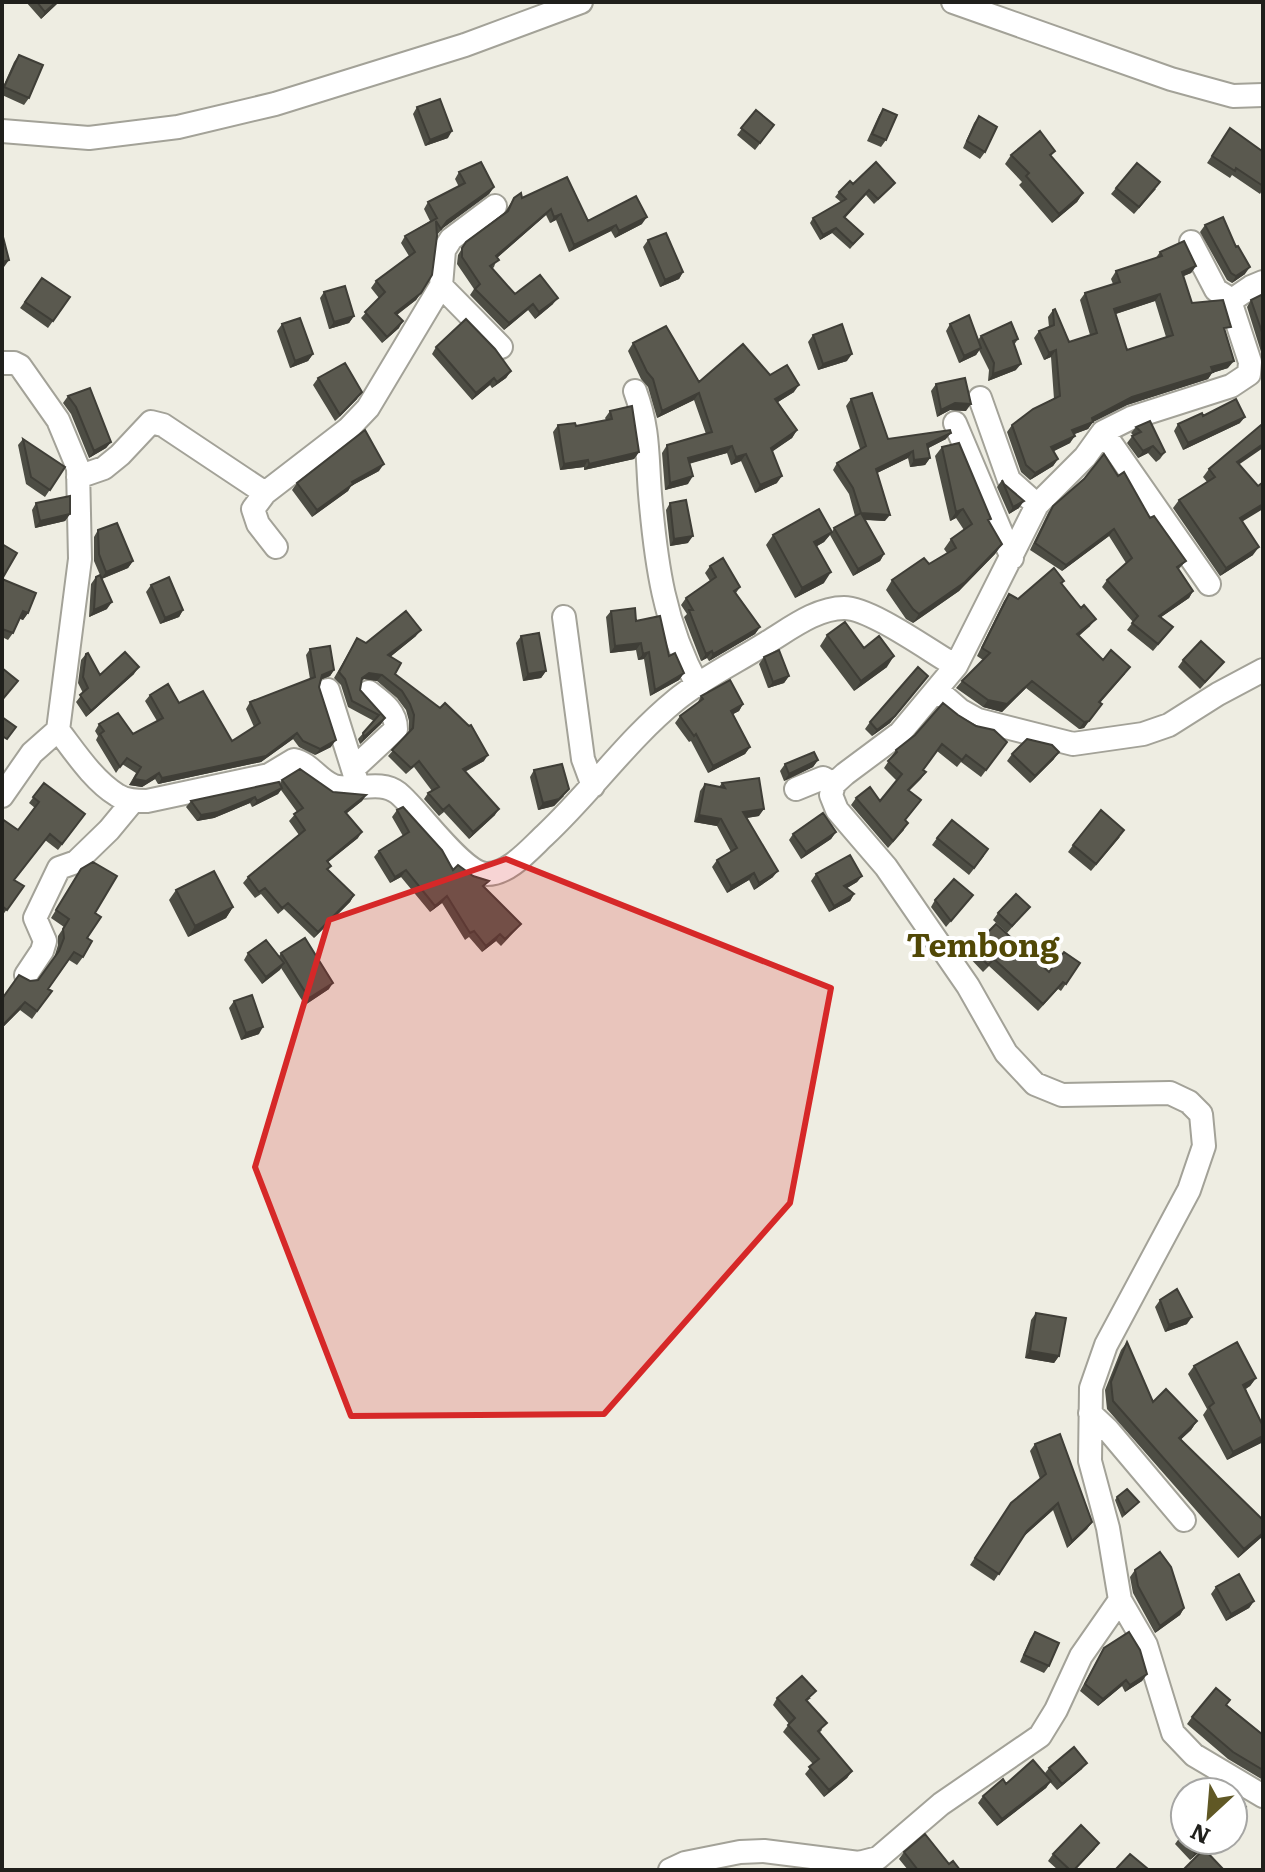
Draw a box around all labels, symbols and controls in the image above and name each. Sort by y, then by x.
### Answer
district label: Tembong [907,919,1060,967]
north arrow [1169,1776,1249,1856]
text: N [1184,1816,1215,1854]

